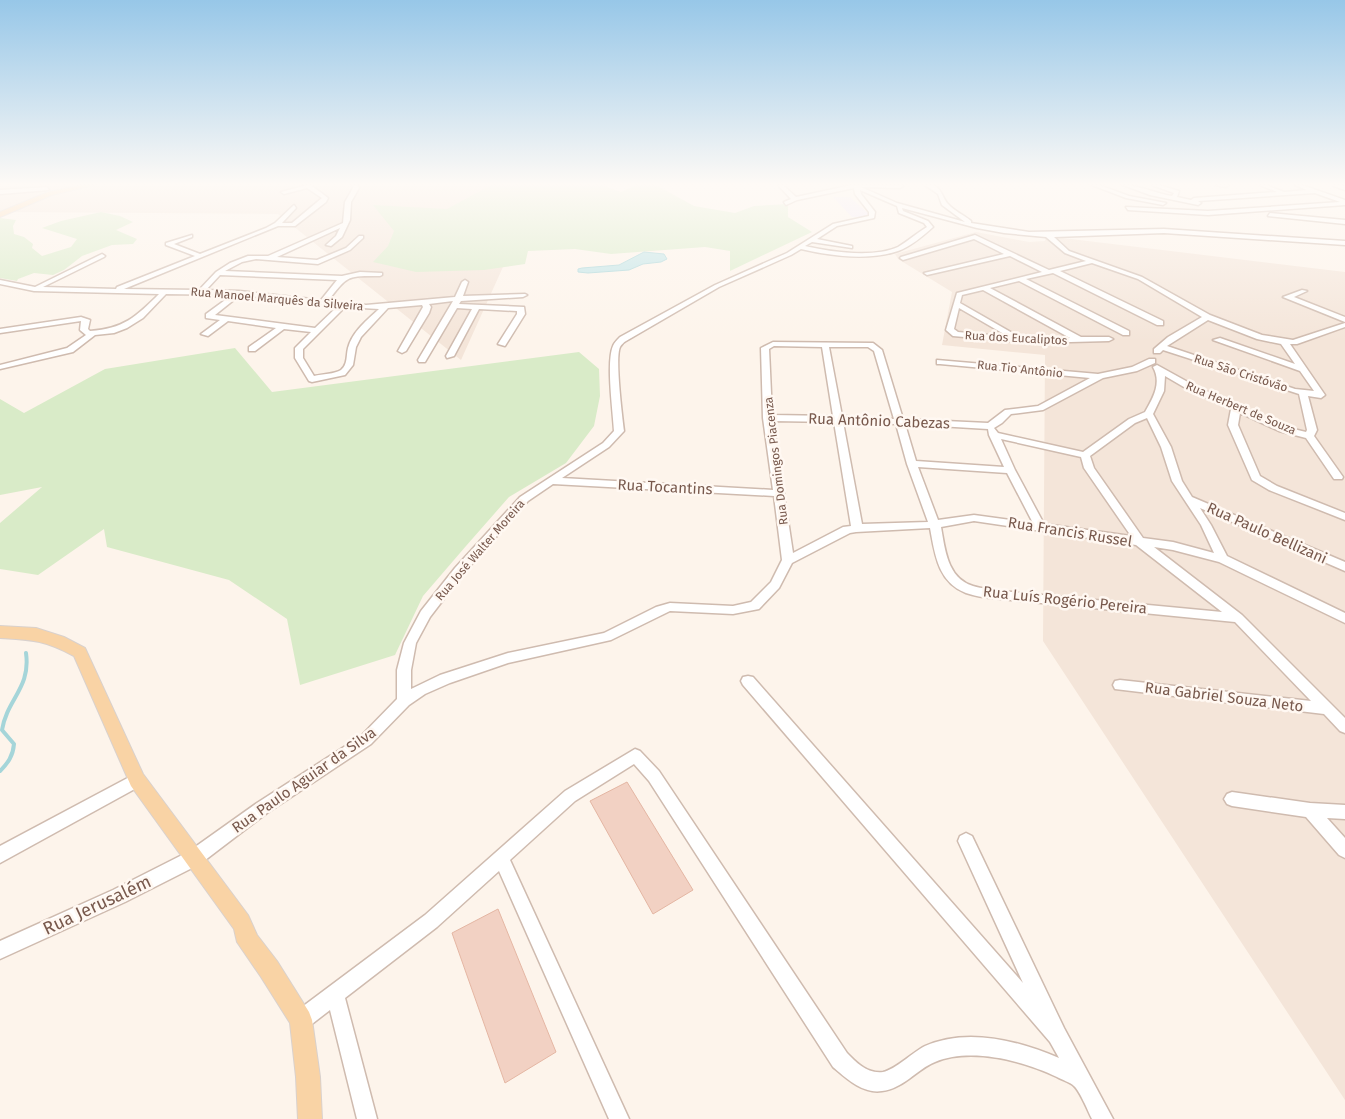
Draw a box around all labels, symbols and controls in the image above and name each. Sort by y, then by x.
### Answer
street label: Rua Manoel Marquês da Silveira [190,284,364,314]
street label: Rua dos Eucaliptos [964,328,1068,348]
street label: Rua São Cristóvão [1192,351,1290,395]
street label: Rua Tio Antônio [976,358,1064,380]
street label: Rua Herbert de Souza [1184,378,1298,438]
street label: Rua Domingos Piacenza [761,396,791,526]
street label: Rua Antônio Cabezas [808,410,950,432]
street label: Rua Tocantins [617,476,713,498]
street label: Rua José Walter Moreira [432,497,528,603]
street label: Rua Paulo Bellizani [1204,498,1330,568]
street label: Rua Francis Russel [1007,513,1134,551]
street label: Rua Luís Rogério Pereira [982,582,1148,618]
street label: Rua Gabriel Souza Neto [1144,678,1304,716]
street label: Rua Paulo Aguiar da Silva [228,723,380,837]
street label: Rua Jerusalém [39,870,155,940]

